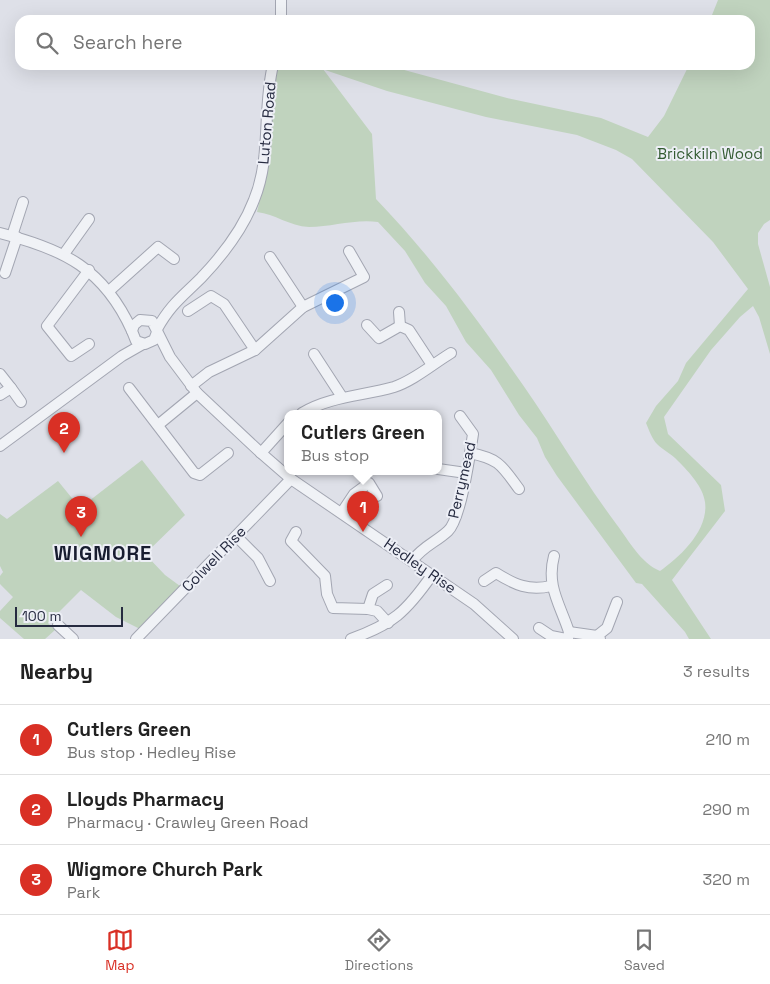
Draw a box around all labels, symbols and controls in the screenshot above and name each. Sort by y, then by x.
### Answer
search box [15,15,755,70]
icon: search [33,29,61,57]
text: Search here [73,30,183,55]
street label: Luton Road [253,81,280,165]
park label: Brickkiln Wood [657,144,763,163]
your location [322,290,348,316]
popup [284,410,442,475]
pin: 2 [48,412,80,453]
text: Cutlers Green [301,420,425,445]
street label: Perrymead [443,440,480,520]
text: Bus stop [301,445,369,466]
pin: 1 [347,491,379,532]
pin: 3 [65,496,97,537]
street label: Colwell Rise [177,522,250,596]
street label: Hedley Rise [380,534,460,597]
district label: WIGMORE [54,540,152,566]
scale bar [15,604,122,627]
text: 100 m [22,607,61,625]
text: Nearby [20,658,93,685]
text: 3 results [683,661,750,682]
text: Cutlers Green [67,717,191,742]
text: 1 [32,729,40,750]
text: 210 m [706,729,750,750]
text: Bus stop · Hedley Rise [67,742,236,763]
text: Lloyds Pharmacy [67,787,224,812]
text: 2 [31,799,41,820]
text: 290 m [702,799,750,820]
text: Pharmacy · Crawley Green Road [67,812,309,833]
text: Wigmore Church Park [67,857,263,882]
text: 3 [31,869,41,890]
text: 320 m [703,869,750,890]
text: Park [67,882,100,903]
tab: Map [105,926,134,974]
tab: Directions [345,926,413,974]
tab: Saved [624,926,665,974]

